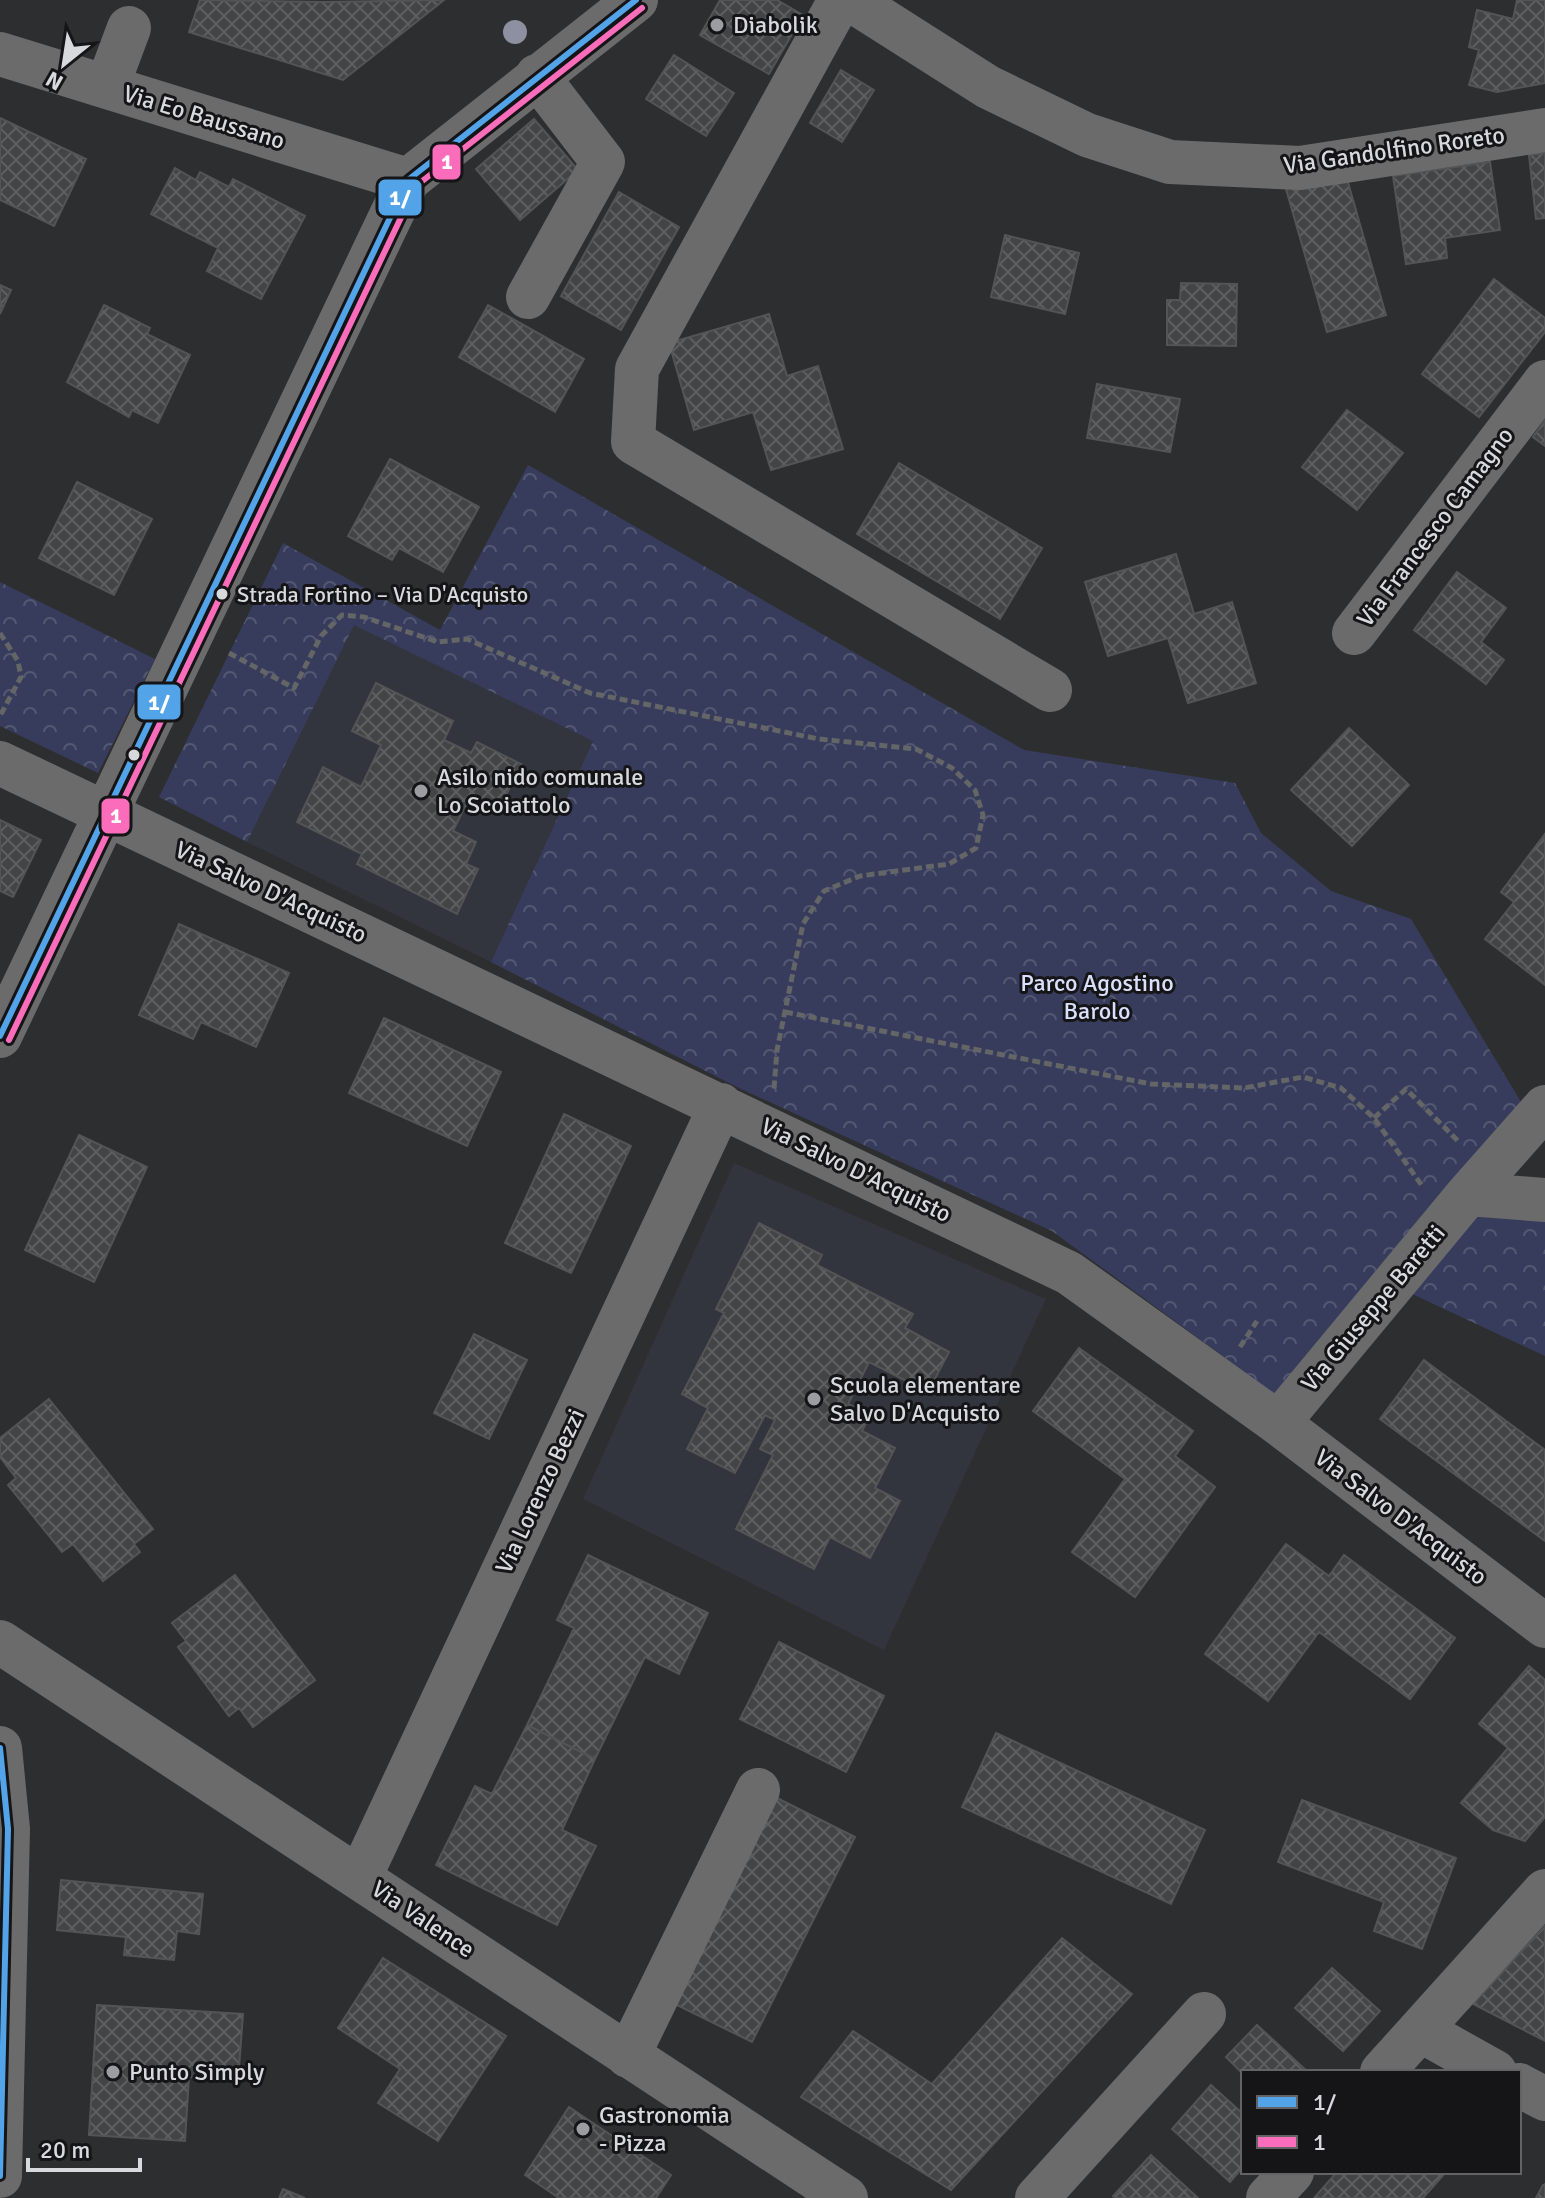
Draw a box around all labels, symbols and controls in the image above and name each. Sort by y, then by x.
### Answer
place label: Diabolik [733,10,818,40]
marker: Diabolik [708,16,726,34]
north arrow [24,24,104,104]
text: N [41,65,68,96]
street label: Via Eo Baussano [120,78,288,156]
street label: Via Gandolfino Roreto [1282,120,1506,180]
line badge: 1 [431,143,462,181]
text: 1 [441,148,453,175]
line badge: 1/ [377,178,423,217]
text: 1/ [389,184,411,211]
street label: Via Francesco Camagno [1350,421,1520,633]
place label: Strada Fortino – Via D'Acquisto [237,581,528,608]
marker: Strada Fortino – Via D'Acquisto [214,586,230,602]
line badge: 1/ [136,683,182,721]
text: 1/ [148,689,170,716]
unlabelled marker [126,747,142,763]
place label: Asilo nido comunale Lo Scoiattolo [437,762,643,820]
marker: Asilo nido comunale Lo Scoiattolo [412,782,430,800]
line badge: 1 [100,797,131,835]
text: 1 [110,802,122,829]
street label: Via Salvo D'Acquisto [170,834,372,950]
park label: Parco Agostino Barolo [1020,968,1174,1026]
street label: Via Salvo D'Acquisto [756,1111,956,1229]
street label: Via Giuseppe Baretti [1294,1218,1452,1398]
place label: Scuola elementare Salvo D'Acquisto [830,1370,1021,1428]
marker: Scuola elementare Salvo D'Acquisto [805,1390,823,1408]
street label: Via Lorenzo Bezzi [489,1404,591,1578]
street label: Via Salvo D'Acquisto [1309,1442,1493,1592]
street label: Via Valence [366,1874,480,1964]
place label: Punto Simply [129,2057,264,2087]
marker: Punto Simply [104,2063,122,2081]
legend [1241,2070,1521,2174]
text: 1/ [1313,2087,1336,2117]
place label: Gastronomia - Pizza [599,2100,730,2158]
marker: Gastronomia - Pizza [574,2120,592,2138]
scale bar [28,2122,140,2172]
text: 1 [1313,2127,1326,2157]
text: 20 m [40,2135,90,2165]

